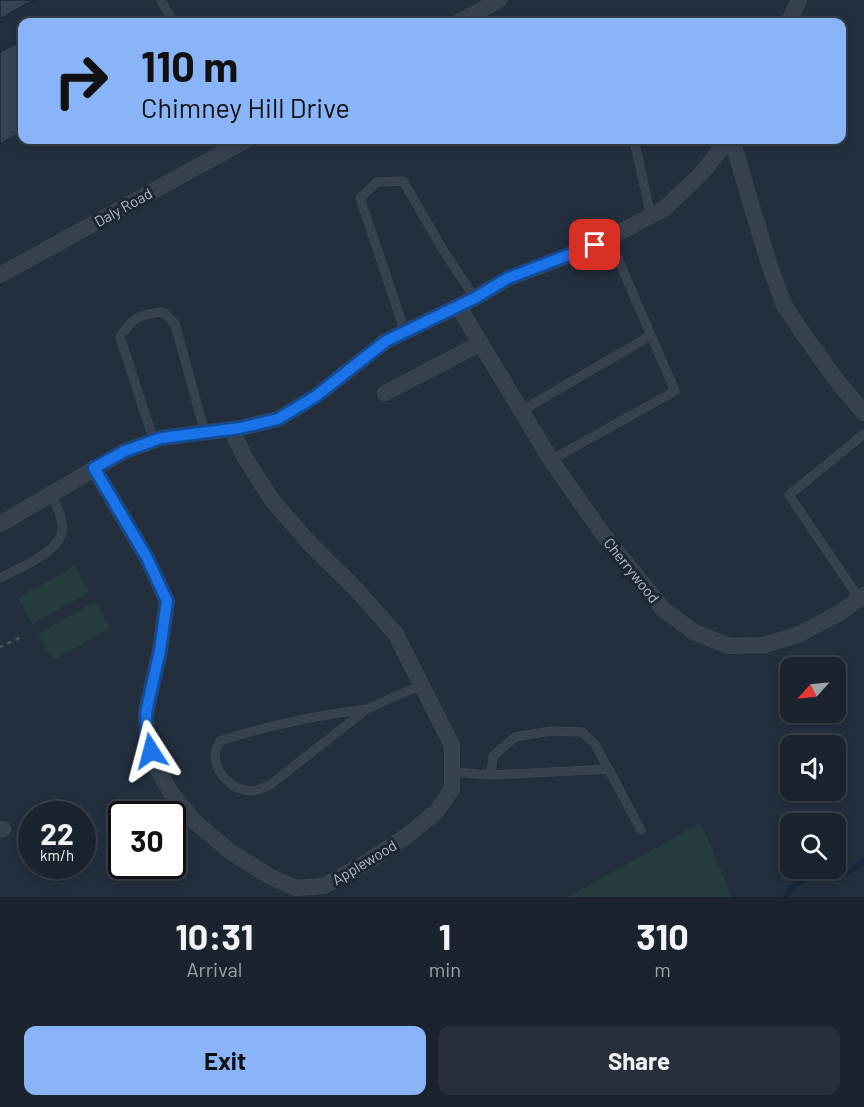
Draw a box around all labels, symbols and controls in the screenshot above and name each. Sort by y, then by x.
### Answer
text: 110 m [141,40,238,90]
icon: right [42,42,120,120]
text: Chimney Hill Drive [141,91,350,123]
street label: Daly Road [91,184,155,230]
pin [569,219,620,270]
icon: arrive [578,228,611,261]
street label: Cherrywood [600,534,664,606]
north arrow [780,657,846,723]
map controls [780,657,846,879]
position arrow [119,719,183,783]
button: sound [780,735,846,801]
speed limit sign: 30 [108,801,186,879]
button: search [780,813,846,879]
text: 22 [40,815,74,851]
street label: Applewood [328,836,400,888]
text: km/h [40,846,74,864]
text: 10:31 [175,914,254,957]
text: 1 [439,914,451,957]
text: 310 [636,914,689,957]
text: Arrival [186,957,242,981]
text: min [429,957,461,981]
text: m [654,957,671,981]
button: Exit [24,1026,426,1095]
button: Share [438,1026,840,1095]

